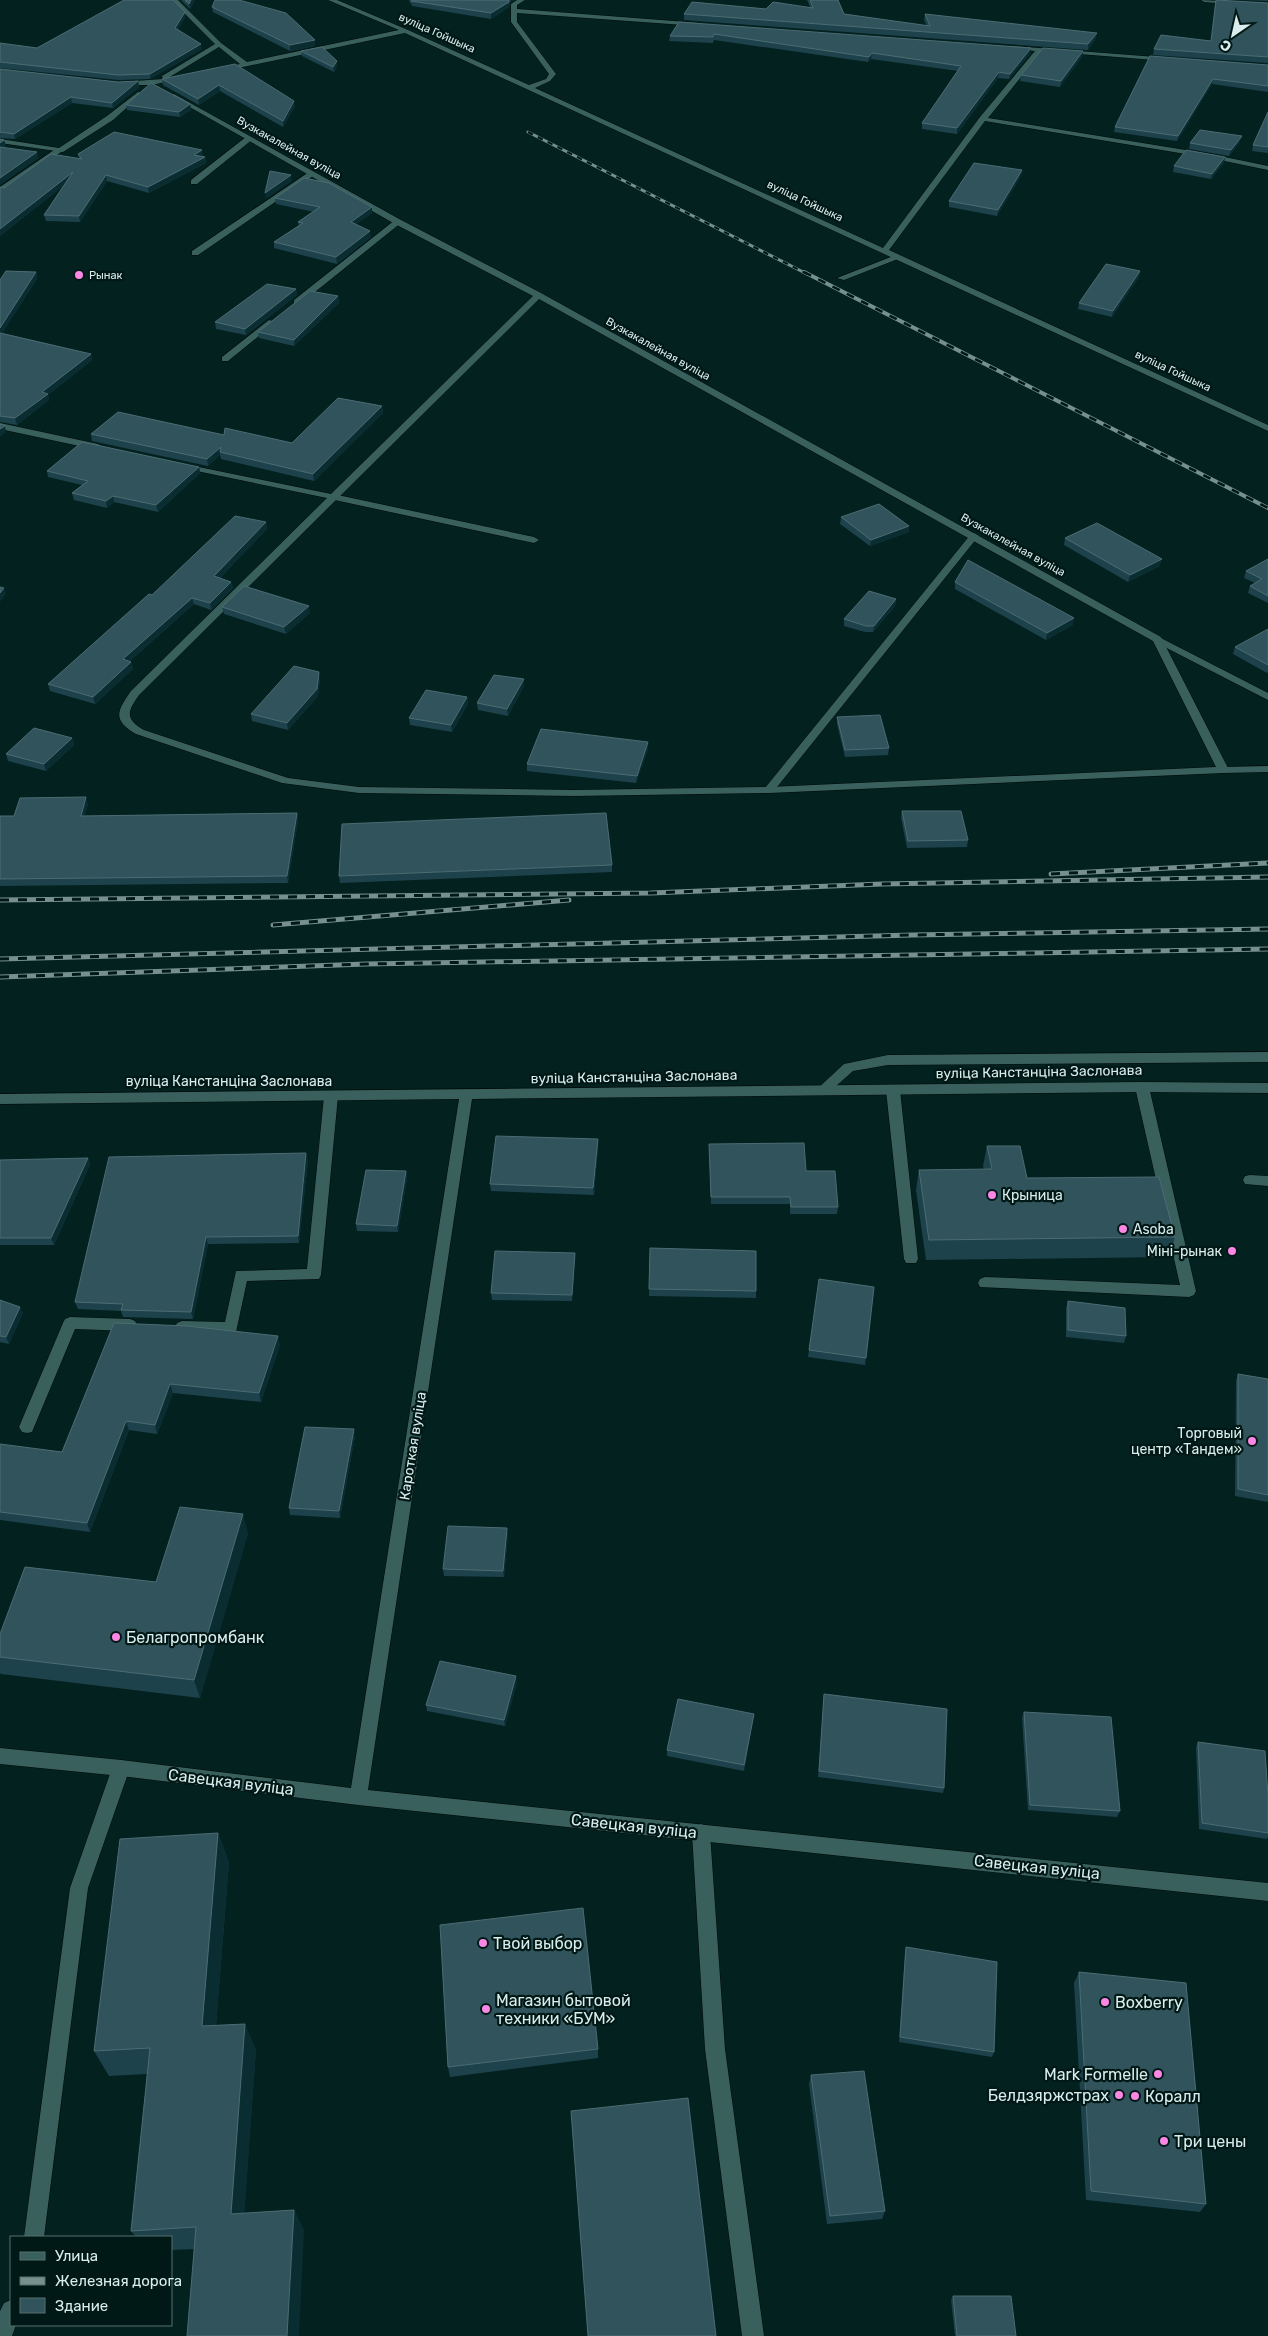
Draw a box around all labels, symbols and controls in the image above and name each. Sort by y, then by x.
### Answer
street label: вуліца Гойшыка [397,10,477,56]
north arrow [1208,10,1258,60]
text: С [1217,35,1235,55]
street label: Вузкакалейная вуліца [234,114,344,182]
street label: вуліца Гойшыка [765,178,845,224]
marker: Рынак [73,269,85,281]
place label: Рынак [89,269,123,282]
street label: Вузкакалейная вуліца [603,315,713,383]
street label: вуліца Гойшыка [1133,348,1213,394]
street label: Вузкакалейная вуліца [958,511,1068,579]
street label: вуліца Канстанціна Заслонава [936,1062,1142,1082]
street label: вуліца Канстанціна Заслонава [531,1067,737,1087]
street label: вуліца Канстанціна Заслонава [126,1073,332,1090]
place label: Крыница [1002,1187,1063,1204]
marker: Крыница [986,1189,998,1201]
place label: Asoba [1133,1221,1174,1238]
marker: Asoba [1117,1223,1129,1235]
place label: Міні-рынак [1147,1243,1222,1260]
marker: Міні-рынак [1226,1245,1238,1257]
street label: Кароткая вуліца [396,1391,430,1501]
place label: Торговый центр «Тандем» [1131,1425,1242,1458]
marker: Торговый центр «Тандем» [1246,1435,1258,1447]
place label: Белагропромбанк [126,1628,265,1647]
marker: Белагропромбанк [110,1631,122,1643]
street label: Савецкая вуліца [167,1765,295,1799]
street label: Савецкая вуліца [570,1810,698,1842]
street label: Савецкая вуліца [973,1851,1101,1883]
place label: Твой выбор [493,1934,582,1953]
marker: Твой выбор [477,1937,489,1949]
place label: Магазин бытовой техники «БУМ» [496,1991,631,2028]
place label: Boxberry [1115,1993,1183,2012]
marker: Boxberry [1099,1996,1111,2008]
marker: Магазин бытовой техники «БУМ» [480,2003,492,2015]
place label: Mark Formelle [1044,2065,1148,2084]
marker: Mark Formelle [1152,2068,1164,2080]
place label: Белдзяржстрах [988,2086,1109,2105]
place label: Коралл [1145,2087,1201,2106]
marker: Белдзяржстрах [1113,2089,1125,2101]
marker: Коралл [1129,2090,1141,2102]
place label: Три цены [1174,2132,1246,2151]
marker: Три цены [1158,2135,1170,2147]
legend [10,2236,172,2326]
text: Улица [55,2247,98,2265]
text: Железная дорога [55,2272,182,2290]
text: Здание [55,2297,108,2315]

